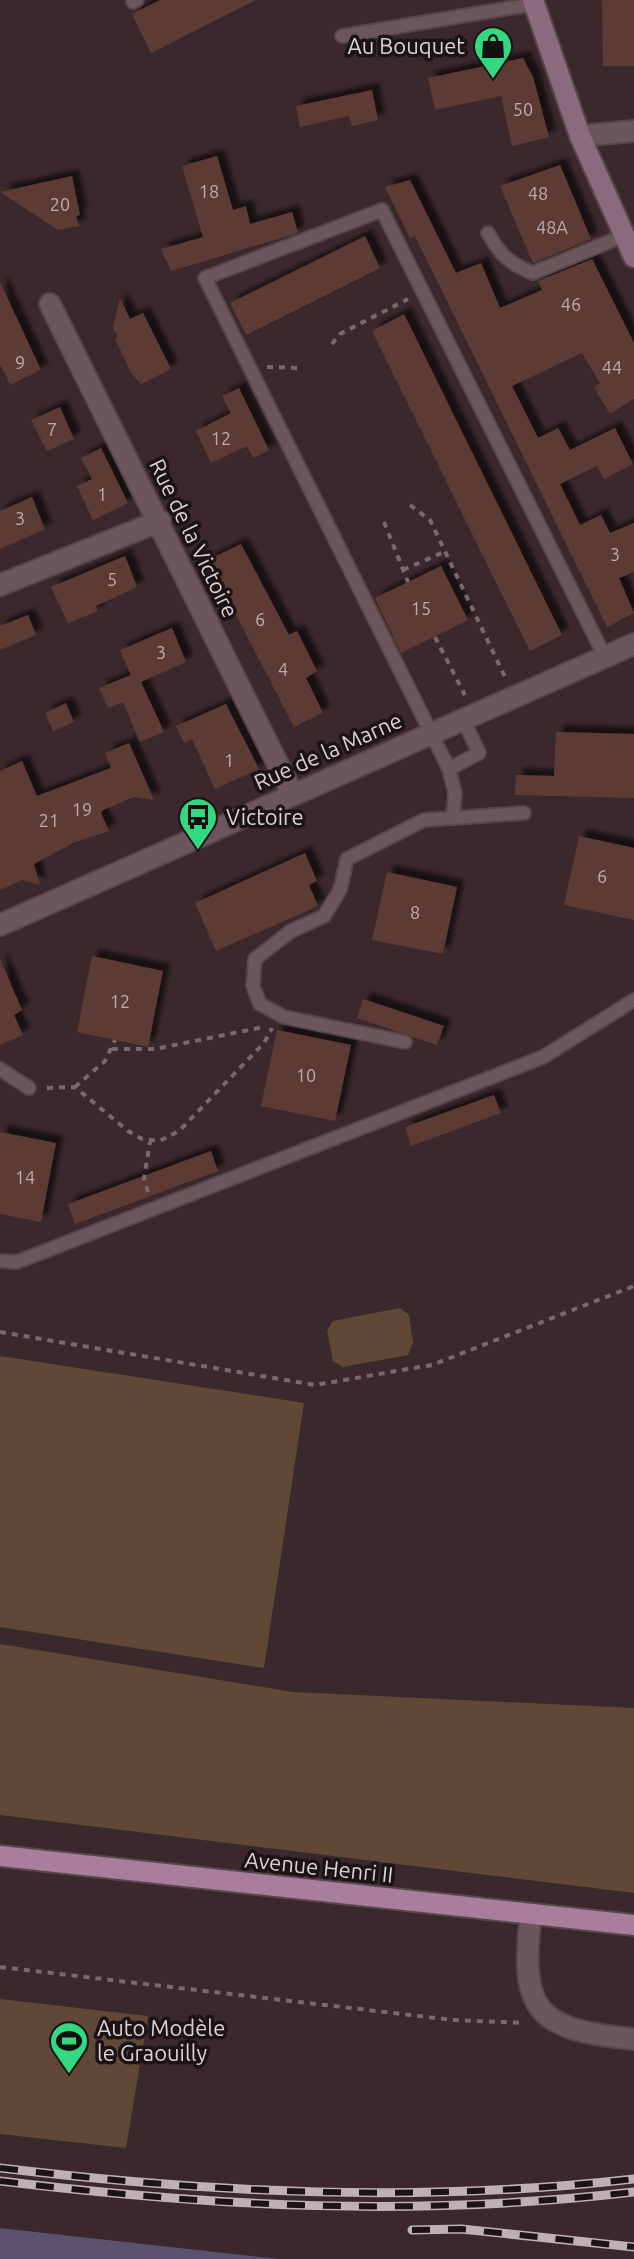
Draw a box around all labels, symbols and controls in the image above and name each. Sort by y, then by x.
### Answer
shop icon: Au Bouquet [472,25,514,80]
place label: Au Bouquet [347,33,465,58]
house number: 50 [513,99,533,119]
house number: 18 [199,181,219,201]
house number: 48 [528,183,548,203]
house number: 20 [50,194,70,214]
house number: 48A [536,217,568,237]
house number: 46 [561,294,581,314]
house number: 9 [15,352,25,372]
house number: 44 [602,357,622,377]
house number: 7 [47,419,57,439]
house number: 12 [211,428,231,448]
street label: Rue de la Victoire [145,454,244,621]
house number: 1 [97,484,107,504]
house number: 3 [15,508,25,528]
house number: 3 [610,544,620,564]
house number: 5 [107,569,117,589]
house number: 15 [411,598,431,618]
house number: 6 [255,609,265,629]
house number: 3 [156,642,166,662]
house number: 4 [278,659,288,679]
street label: Rue de la Marne [250,707,406,794]
house number: 1 [224,750,234,770]
bus stop icon: Victoire [177,796,219,851]
house number: 19 [72,799,92,819]
place label: Victoire [226,804,304,829]
house number: 21 [39,810,59,830]
house number: 6 [597,866,607,886]
house number: 8 [410,902,420,922]
house number: 12 [110,991,130,1011]
house number: 10 [296,1065,316,1085]
house number: 14 [15,1167,35,1187]
street label: Avenue Henri II [244,1846,395,1887]
place label: Auto Modèle le Graouilly [97,2015,225,2065]
sports icon: Auto Modèle le Graouilly [48,2020,90,2075]

